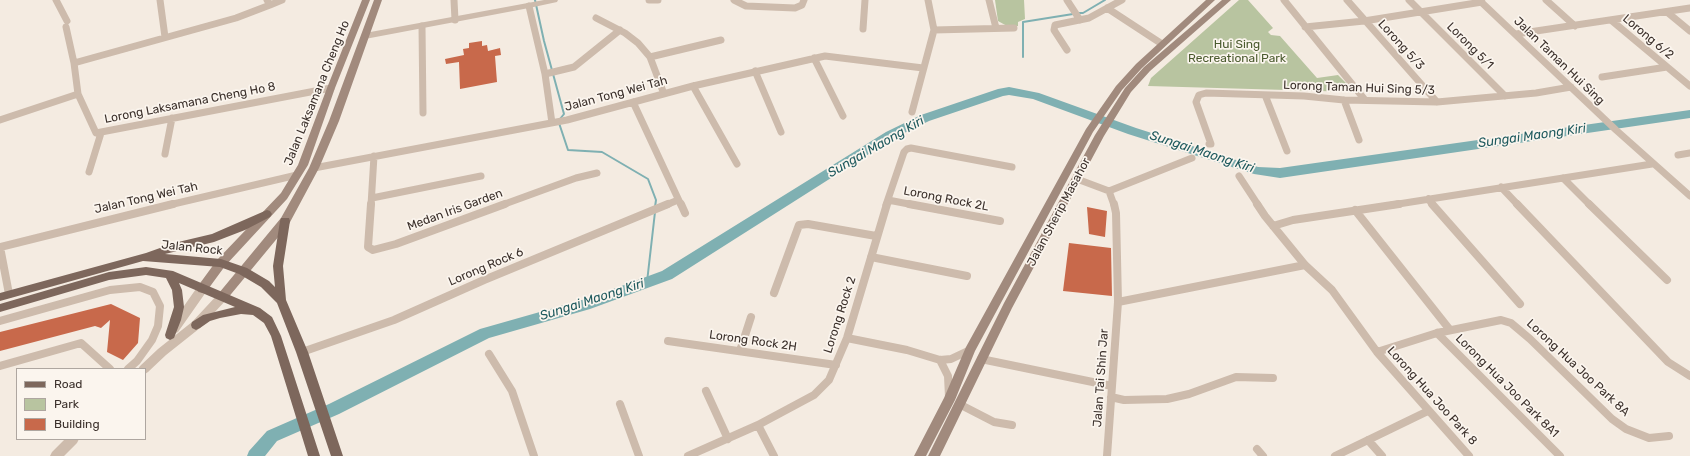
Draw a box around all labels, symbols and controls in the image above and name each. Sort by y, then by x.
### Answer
street label: Lorong 6/2 [1620,12,1676,62]
street label: Jalan Taman Hui Sing [1511,14,1607,108]
street label: Lorong 5/3 [1375,17,1427,73]
street label: Jalan Laksamana Cheng Ho [281,18,353,168]
street label: Lorong 5/1 [1444,20,1496,72]
park label: Hui Sing Recreational Park [1188,38,1286,66]
street label: Jalan Tong Wei Tah [563,73,669,115]
street label: Lorong Taman Hui Sing 5/3 [1283,78,1435,98]
street label: Lorong Laksamana Cheng Ho 8 [103,79,277,127]
water label: Sungai Maong Kiri [825,113,927,181]
water label: Sungai Maong Kiri [1477,121,1587,151]
water label: Sungai Maong Kiri [1148,128,1256,176]
street label: Jalan Sherip Masahor [1024,155,1094,269]
street label: Jalan Tong Wei Tah [93,179,199,217]
street label: Lorong Rock 2L [902,184,990,214]
street label: Medan Iris Garden [405,186,505,234]
street label: Jalan Rock [161,238,223,258]
street label: Lorong Rock 6 [446,245,526,289]
street label: Lorong Rock 2 [821,275,859,355]
water label: Sungai Maong Kiri [538,276,646,324]
street label: Lorong Hua Joo Park 8A [1524,317,1632,419]
street label: Lorong Rock 2H [708,328,798,354]
street label: Jalan Tai Shin Jar [1090,328,1112,428]
street label: Lorong Hua Joo Park 8A1 [1452,331,1562,441]
street label: Lorong Hua Joo Park 8 [1384,344,1480,448]
legend [16,368,146,440]
text: Road [54,377,82,391]
text: Park [54,397,79,411]
text: Building [54,417,100,431]

